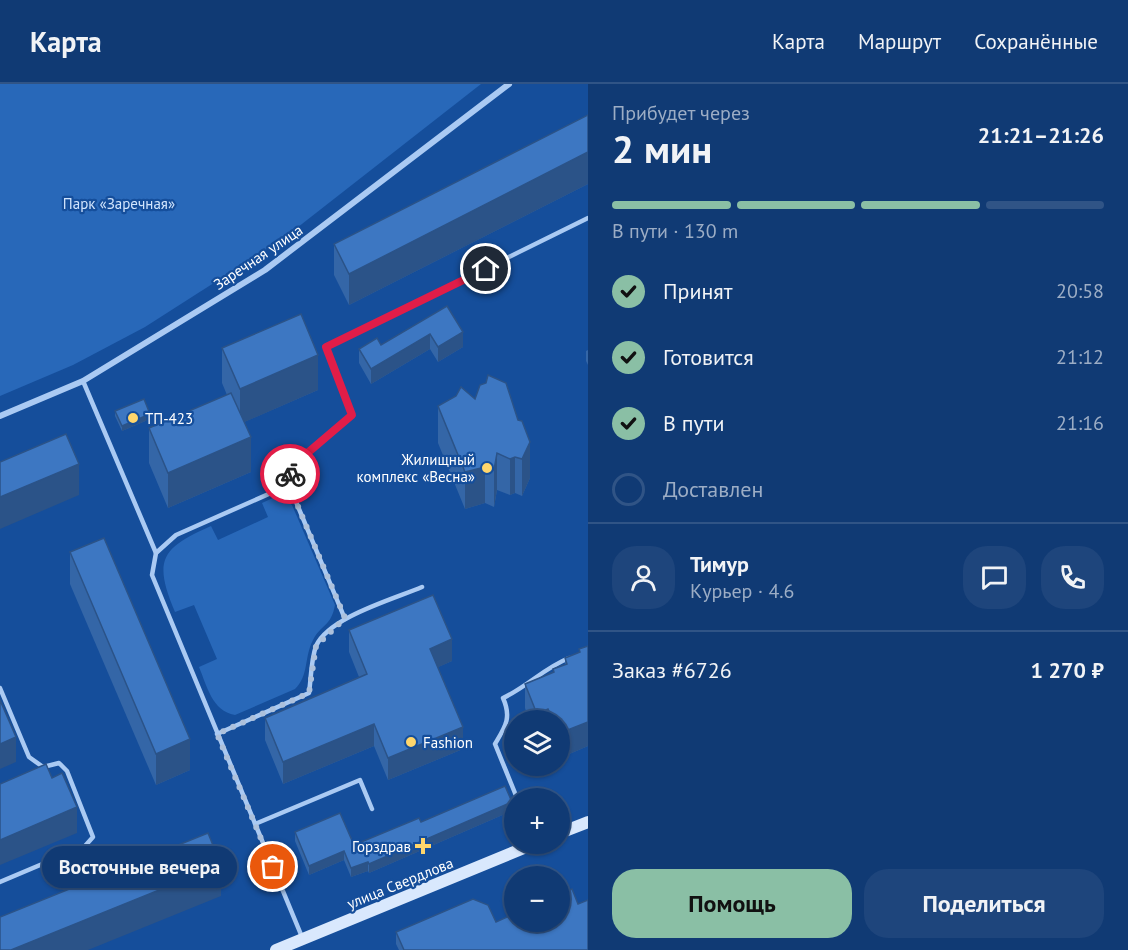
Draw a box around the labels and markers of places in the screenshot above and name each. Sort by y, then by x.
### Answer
pin [460,243,511,294]
place label: ТП-423 [145,409,193,428]
marker: ТП-423 [126,411,140,425]
place label: Жилищный комплекс «Весна» [356,450,475,486]
marker: Жилищный комплекс «Весна» [480,461,494,475]
place label: Fashion [423,733,473,752]
marker: Fashion [404,735,418,749]
place label: Горздрав [352,837,411,856]
marker: Горздрав [416,839,430,853]
pin [247,841,298,892]
callout: Восточные вечера [42,846,237,888]

